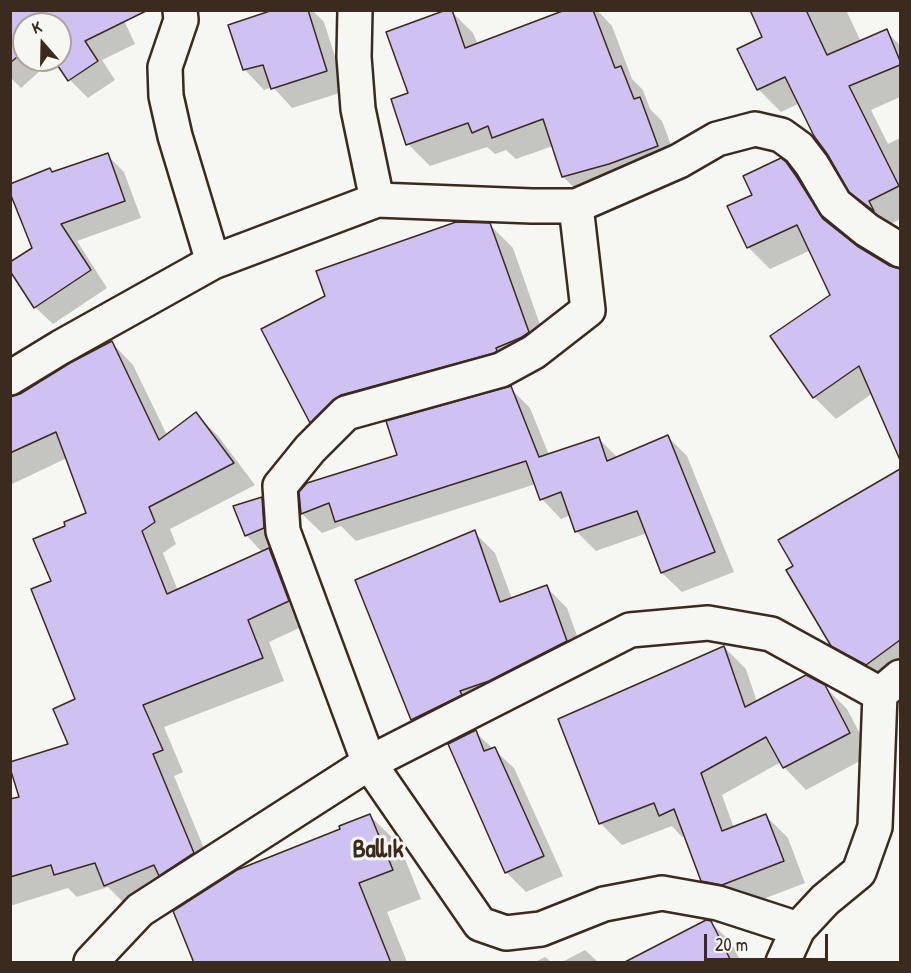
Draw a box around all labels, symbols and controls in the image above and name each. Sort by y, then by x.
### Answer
north arrow [12,12,72,72]
text: K [29,15,44,39]
district label: Ballık [352,834,404,866]
scale bar [707,922,832,960]
text: 20 m [715,932,748,957]

